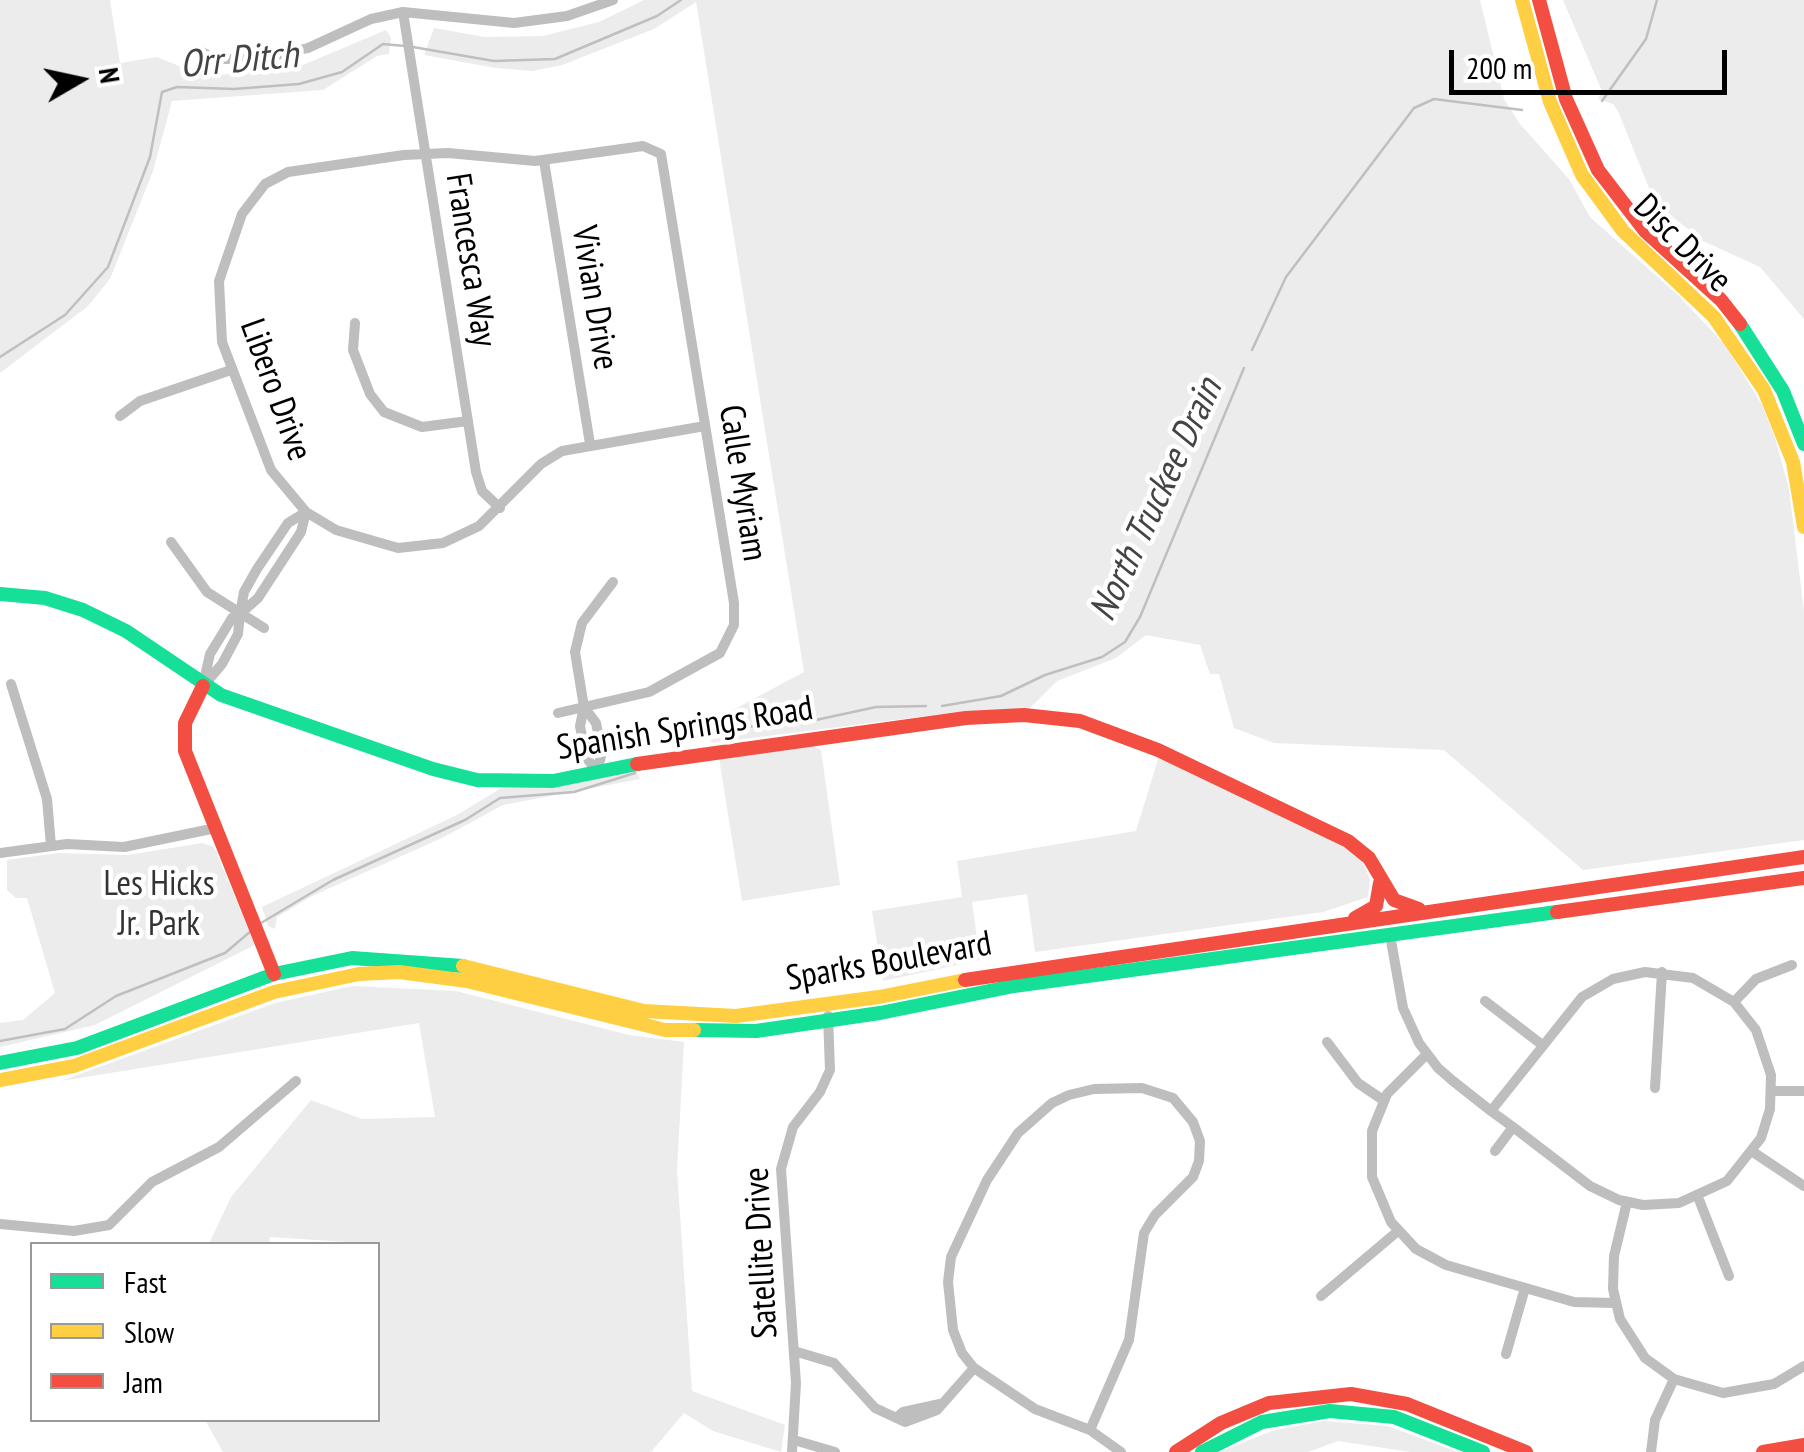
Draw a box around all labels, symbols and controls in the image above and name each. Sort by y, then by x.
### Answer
north arrow [30,30,130,130]
scale bar [1454,30,1732,92]
water label: Orr Ditch [178,33,300,89]
text: 200 m [1466,48,1532,87]
text: N [91,65,130,86]
street label: Francesca Way [436,170,504,350]
street label: Disc Drive [1624,186,1740,302]
street label: Vivian Drive [562,223,626,373]
street label: Libero Drive [230,314,320,466]
water label: North Truckee Drain [1081,372,1233,628]
street label: Calle Myriam [709,402,775,564]
street label: Spanish Springs Road [554,688,816,770]
park label: Les Hicks Jr. Park [104,864,214,946]
street label: Sparks Boulevard [783,923,995,1001]
street label: Satellite Drive [737,1166,787,1340]
legend [30,1242,380,1422]
text: Fast [124,1262,167,1301]
text: Slow [124,1312,174,1351]
text: Jam [124,1362,163,1401]

